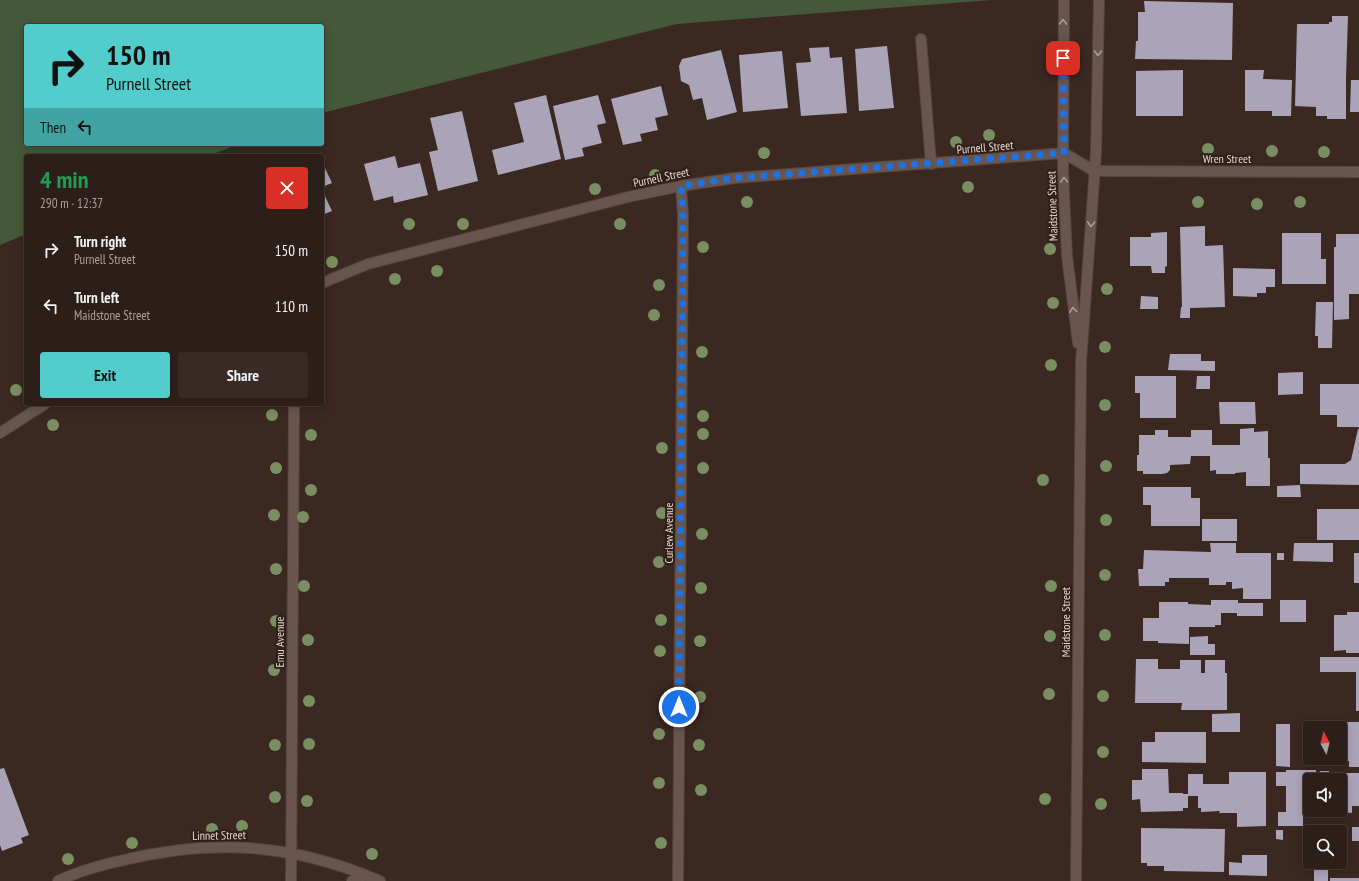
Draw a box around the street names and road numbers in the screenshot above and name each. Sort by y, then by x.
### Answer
street label: Purnell Street [956,137,1015,157]
street label: Wren Street [1203,151,1252,166]
street label: Purnell Street [632,164,691,190]
street label: Maidstone Street [1043,170,1061,241]
street label: Curlew Avenue [661,503,676,563]
street label: Maidstone Street [1058,586,1073,657]
street label: Emu Avenue [272,617,287,667]
street label: Linnet Street [192,827,247,843]

